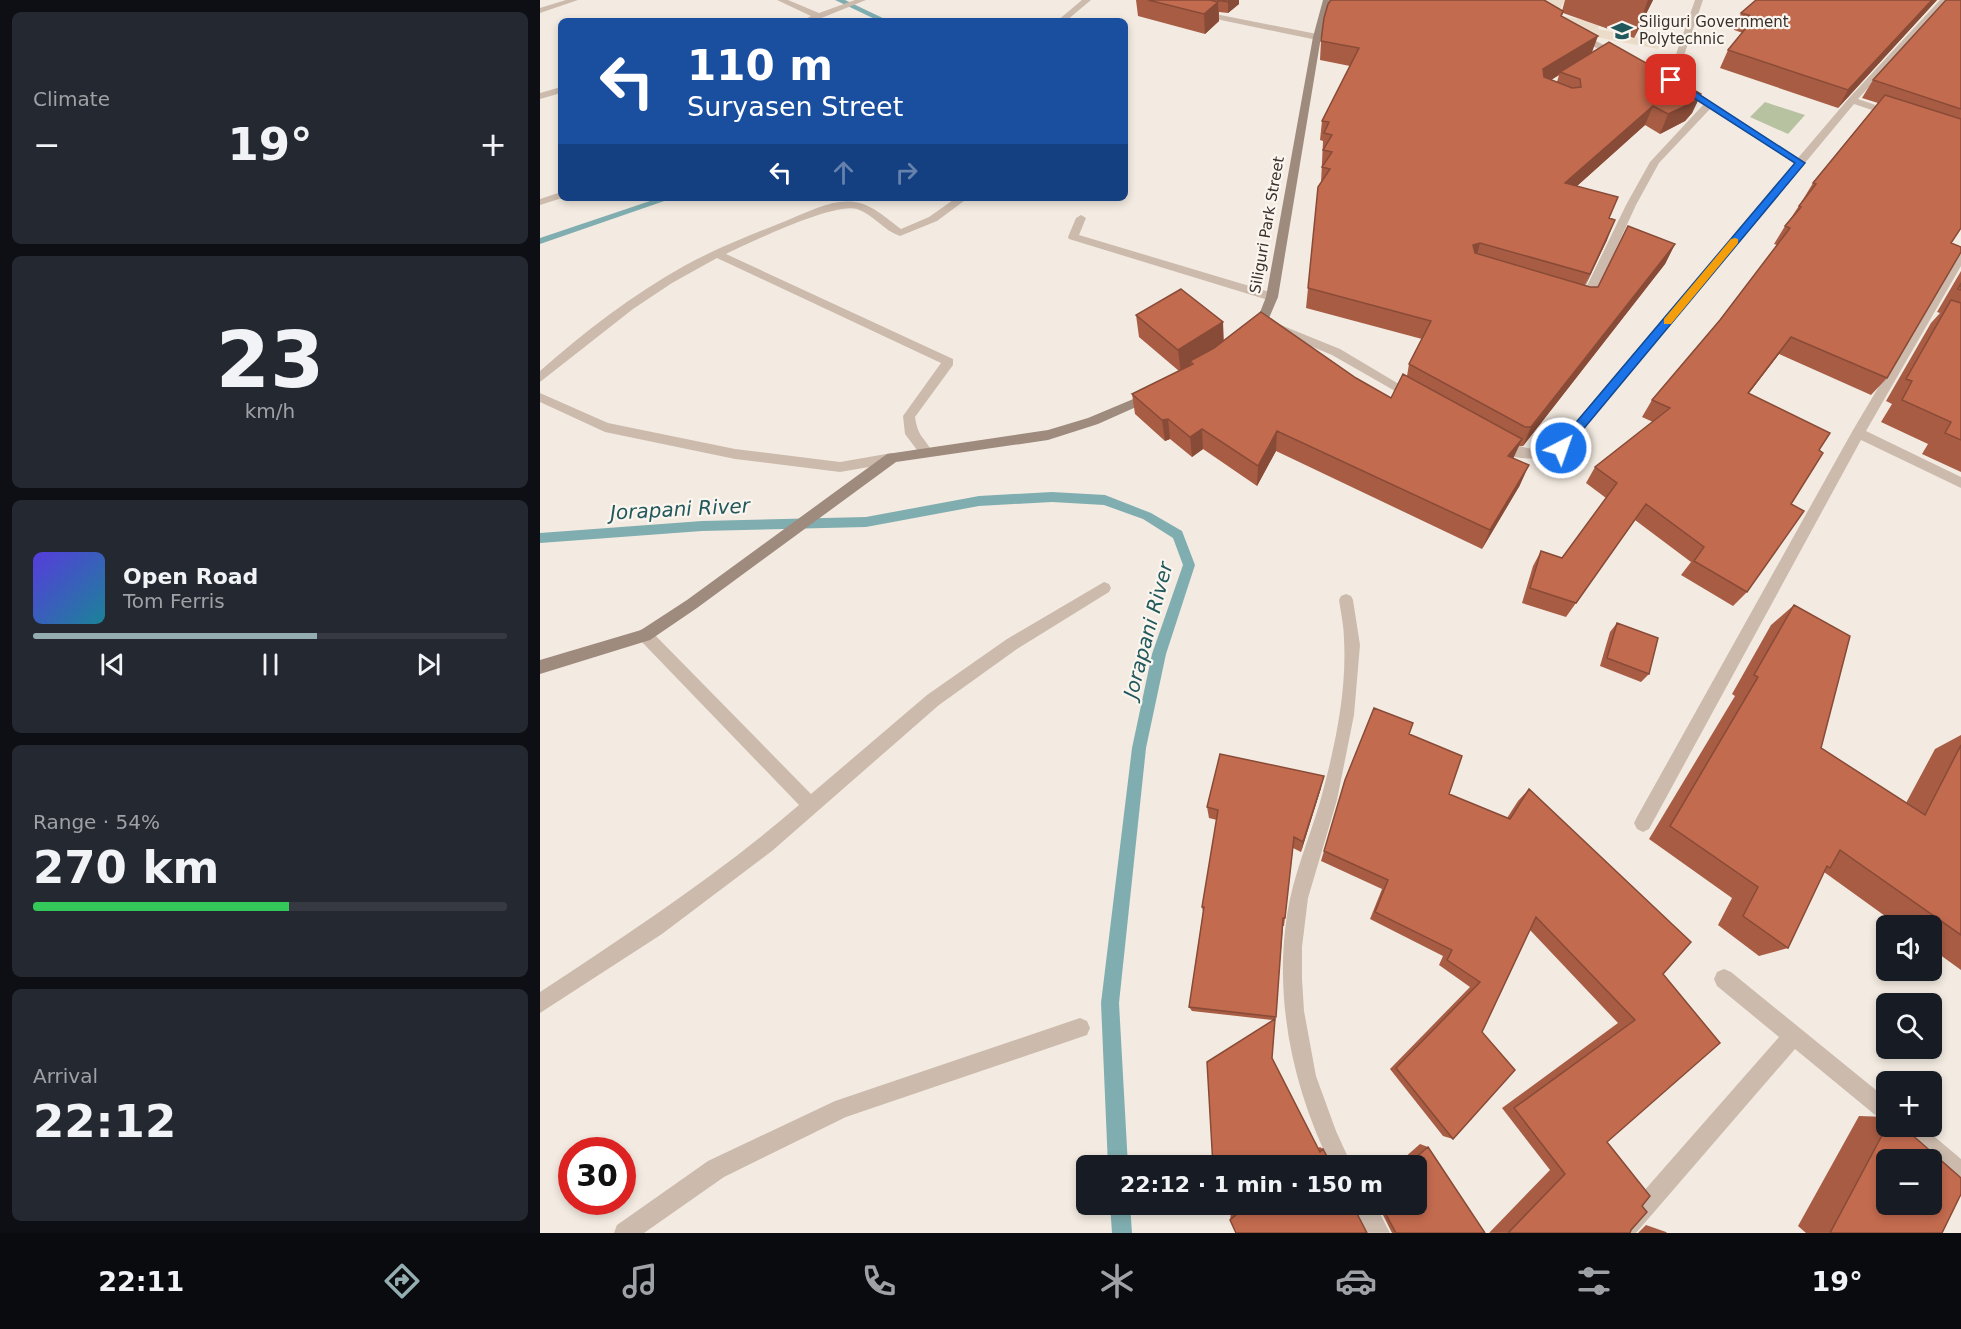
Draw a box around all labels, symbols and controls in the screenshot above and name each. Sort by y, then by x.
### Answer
place label: Siliguri Government Polytechnic [1639,13,1789,48]
school or university icon: Siliguri Government Polytechnic [1610,19,1634,43]
text: 110 m [687,41,833,90]
icon: left [588,42,666,120]
pin [1645,54,1696,105]
icon: arrive [1654,63,1687,96]
text: Climate [33,87,110,111]
text: Suryasen Street [687,91,903,122]
text: 19° [227,118,313,171]
text: − [33,125,61,164]
text: + [479,125,507,164]
street label: Siliguri Park Street [1246,155,1288,295]
icon: left [764,156,797,189]
icon: ahead [827,156,860,189]
icon: right [890,156,923,189]
text: 23 [216,315,324,405]
text: km/h [245,399,295,423]
position arrow [1529,416,1593,480]
water label: Jorapani River [605,493,752,525]
water label: Jorapani River [1117,558,1178,705]
text: Open Road [123,564,258,589]
text: Tom Ferris [123,589,225,613]
icon: previous [96,648,129,681]
icon: pause [254,648,287,681]
icon: next [412,648,445,681]
text: Range · 54% [33,810,160,834]
text: 270 km [33,841,219,894]
map controls [1876,915,1942,1215]
button: sound [1876,915,1942,981]
button: search [1876,993,1942,1059]
text: Arrival [33,1064,98,1088]
button: + [1876,1071,1942,1137]
text: 22:12 [33,1095,176,1148]
speed limit sign: 30 [558,1137,636,1215]
button: − [1876,1149,1942,1215]
text: 22:12 · 1 min · 150 m [1120,1172,1383,1197]
icon: directions [381,1260,423,1302]
icon: music [619,1260,661,1302]
icon: phone [858,1260,900,1302]
icon: climate [1096,1260,1138,1302]
icon: car [1335,1260,1377,1302]
icon: filters [1573,1260,1615,1302]
text: 22:11 [98,1266,184,1297]
text: 19° [1812,1266,1863,1297]

